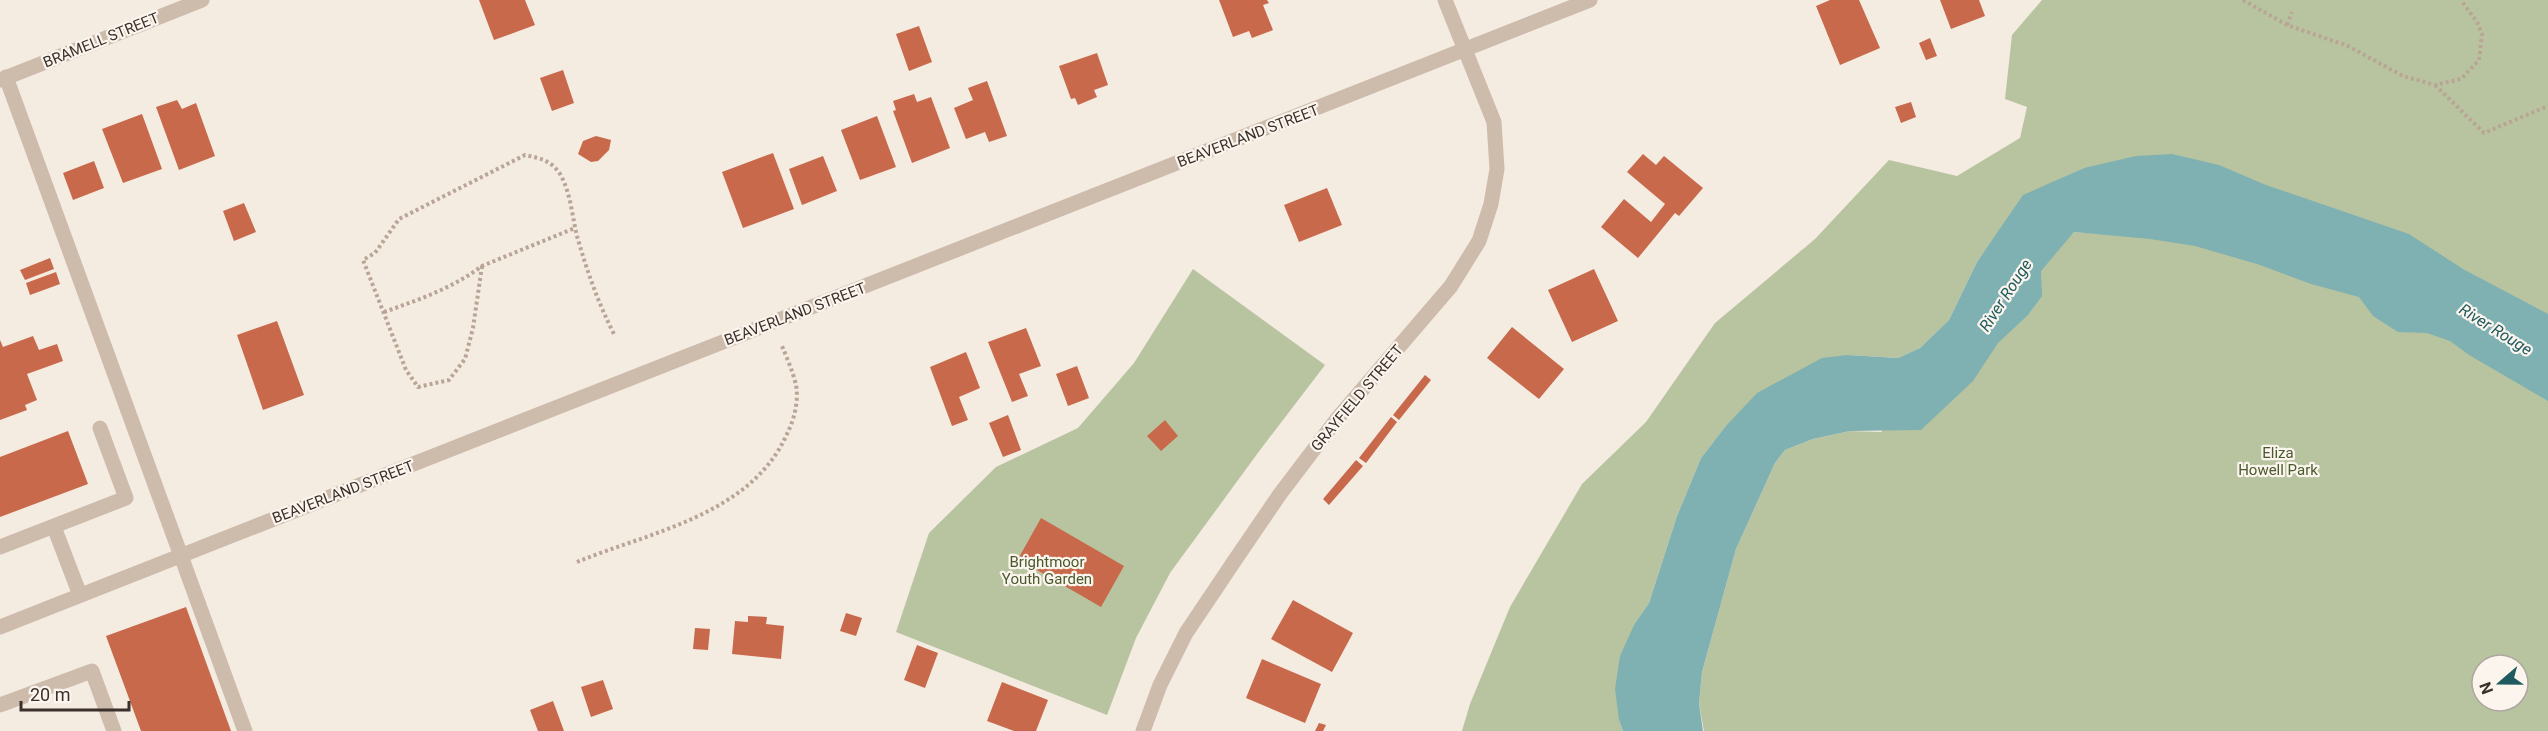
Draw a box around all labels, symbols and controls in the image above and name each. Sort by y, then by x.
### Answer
street label: BRAMELL STREET [41,9,161,71]
street label: BEAVERLAND STREET [1175,101,1321,171]
water label: River Rouge [1975,256,2036,335]
street label: BEAVERLAND STREET [722,279,868,349]
water label: River Rouge [2456,300,2536,359]
street label: GRAYFIELD STREET [1307,341,1407,455]
park label: Eliza Howell Park [2238,444,2318,479]
street label: BEAVERLAND STREET [270,457,416,527]
park label: Brightmoor Youth Garden [1002,553,1092,588]
north arrow [2470,653,2530,713]
scale bar [21,674,129,712]
text: N [2476,679,2497,697]
text: 20 m [30,684,70,705]

